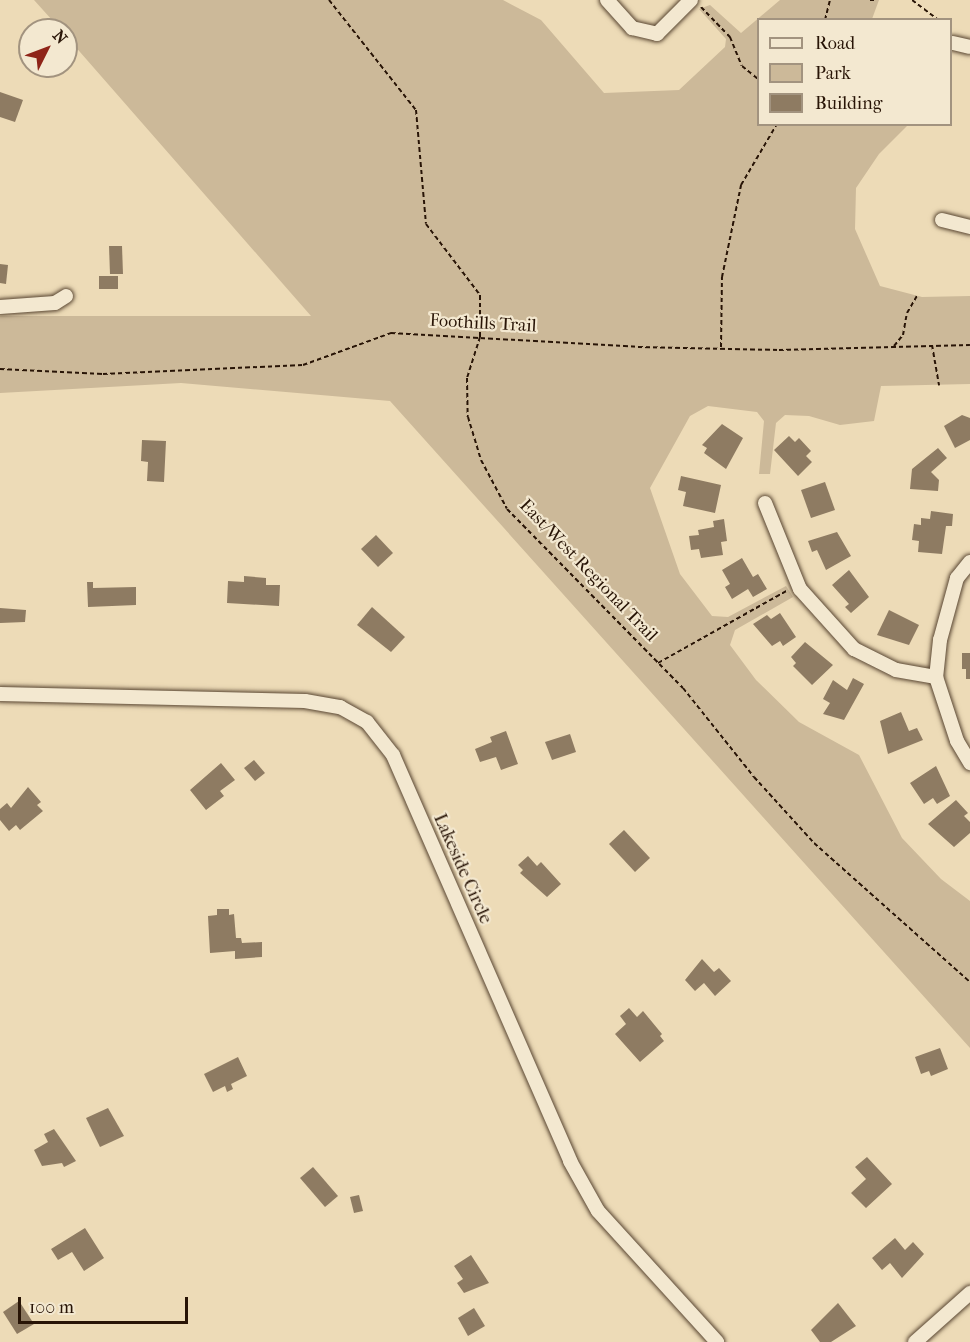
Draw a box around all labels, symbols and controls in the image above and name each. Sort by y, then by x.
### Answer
north arrow [18,18,78,78]
legend [757,18,952,126]
text: N [49,26,71,48]
text: Road [815,33,855,54]
text: Park [815,63,851,84]
text: Building [815,93,882,114]
street label: Foothills Trail [429,310,537,338]
street label: East/West Regional Trail [514,495,662,647]
street label: Lakeside Circle [428,811,496,927]
scale bar [21,1285,190,1323]
text: 100 m [29,1297,74,1318]

